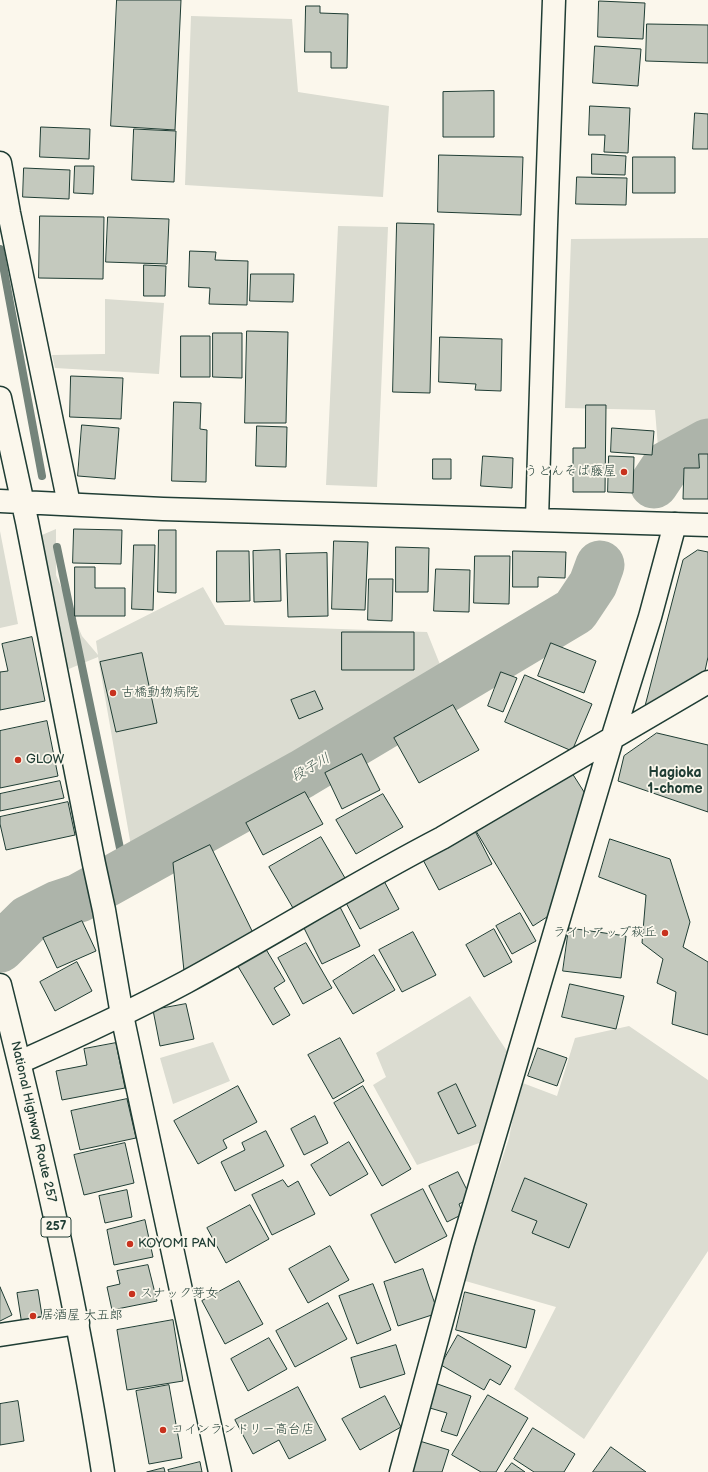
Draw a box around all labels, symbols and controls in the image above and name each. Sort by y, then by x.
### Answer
place label: うどんそば藤屋 [525,464,616,480]
marker: うどんそば藤屋 [619,467,629,477]
place label: 古橋動物病院 [121,685,199,701]
marker: 古橋動物病院 [108,688,118,698]
water label: 段子川 [289,750,333,786]
place label: GLOW [26,752,64,768]
marker: GLOW [13,755,23,765]
district label: Hagioka 1-chome [648,765,702,798]
place label: ライトアップ萩丘 [553,925,657,941]
marker: ライトアップ萩丘 [660,928,670,938]
street label: National Highway Route 257 [7,1040,59,1204]
road number: 257 [41,1217,71,1237]
place label: KOYOMI PAN [138,1236,216,1252]
marker: KOYOMI PAN [125,1239,135,1249]
place label: スナック芽女 [140,1286,218,1302]
marker: スナック芽女 [127,1289,137,1299]
place label: 居酒屋 大五郎 [41,1308,123,1324]
marker: 居酒屋 大五郎 [28,1311,38,1321]
place label: コインランドリー高台店 [171,1422,314,1438]
marker: コインランドリー高台店 [158,1425,168,1435]

